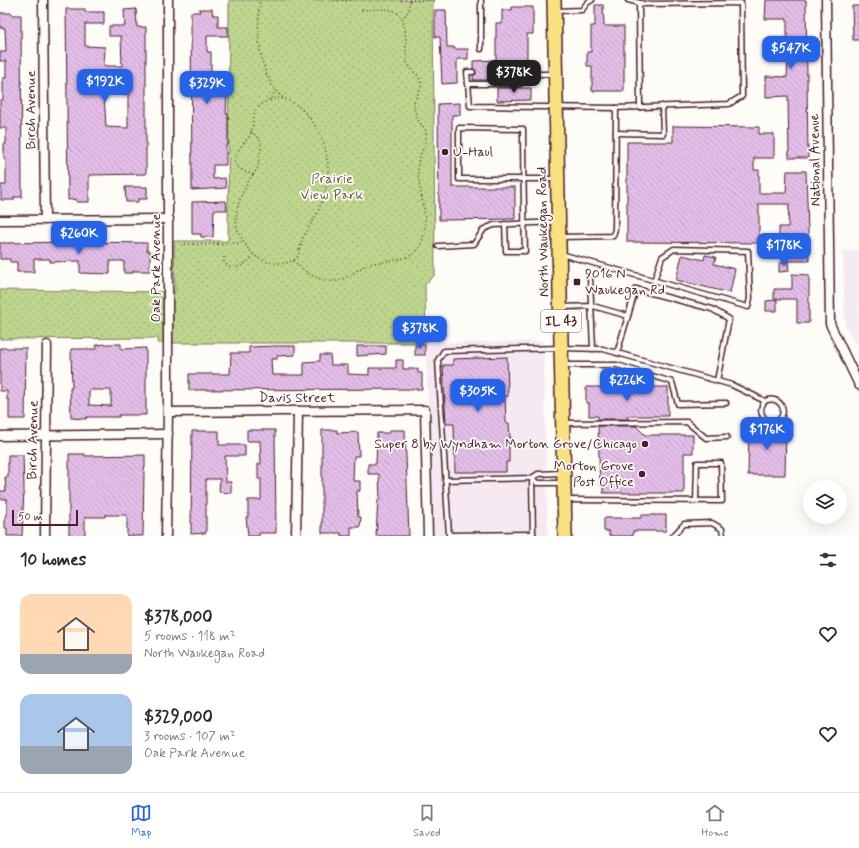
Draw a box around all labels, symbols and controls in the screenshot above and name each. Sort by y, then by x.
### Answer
pin: $547K [763,36,819,70]
text: $547K [771,40,811,57]
pin: $378K [486,60,542,94]
text: $378K [496,64,532,81]
pin: $192K [77,69,133,103]
street label: Birch Avenue [22,70,40,150]
pin: $329K [179,71,235,105]
text: $192K [86,73,124,90]
text: $329K [189,75,225,92]
street label: National Avenue [805,113,825,206]
place label: U-Haul [453,143,493,161]
marker: U-Haul [440,147,450,157]
street label: North Waukegan Road [533,167,554,297]
park label: Prairie View Park [301,170,364,204]
street label: Oak Park Avenue [147,213,165,322]
pin: $260K [51,221,107,255]
text: $260K [60,225,98,242]
pin: $178K [756,233,812,267]
text: $178K [766,237,802,254]
place label: 9016 N Waukegan Rd [585,265,665,300]
marker: 9016 N Waukegan Rd [572,277,582,287]
road number: IL 43 [541,310,581,332]
pin: $378K [392,316,448,350]
text: $378K [402,320,438,337]
pin: $226K [599,368,655,402]
text: $226K [609,372,645,389]
pin: $305K [450,379,506,413]
text: $305K [459,383,497,400]
street label: Davis Street [259,389,336,407]
street label: Birch Avenue [23,400,43,480]
pin: $176K [739,417,795,451]
text: $176K [749,421,785,438]
place label: Super 8 by Wyndham Morton Grove/Chicago [374,435,637,453]
marker: Super 8 by Wyndham Morton Grove/Chicago [640,439,650,449]
place label: Morton Grove Post Office [554,457,634,491]
marker: Morton Grove Post Office [637,469,647,479]
map controls [803,480,847,524]
button: layers [803,480,847,524]
scale bar [12,508,78,527]
text: 50 m [18,510,43,524]
text: 10 homes [20,549,86,571]
icon: filters [817,549,839,571]
text: $378,000 [144,606,213,628]
icon: home [52,610,100,658]
icon: heart [817,623,839,645]
text: 5 rooms · 118 m² [144,628,235,645]
text: North Waukegan Road [144,645,265,662]
text: $329,000 [144,706,213,728]
icon: home [52,710,100,758]
icon: heart [817,723,839,745]
text: 3 rooms · 107 m² [144,728,236,745]
text: Oak Park Avenue [144,745,245,762]
tab: Map [130,802,152,840]
tab: Saved [413,802,441,840]
tab: Home [701,802,729,840]

